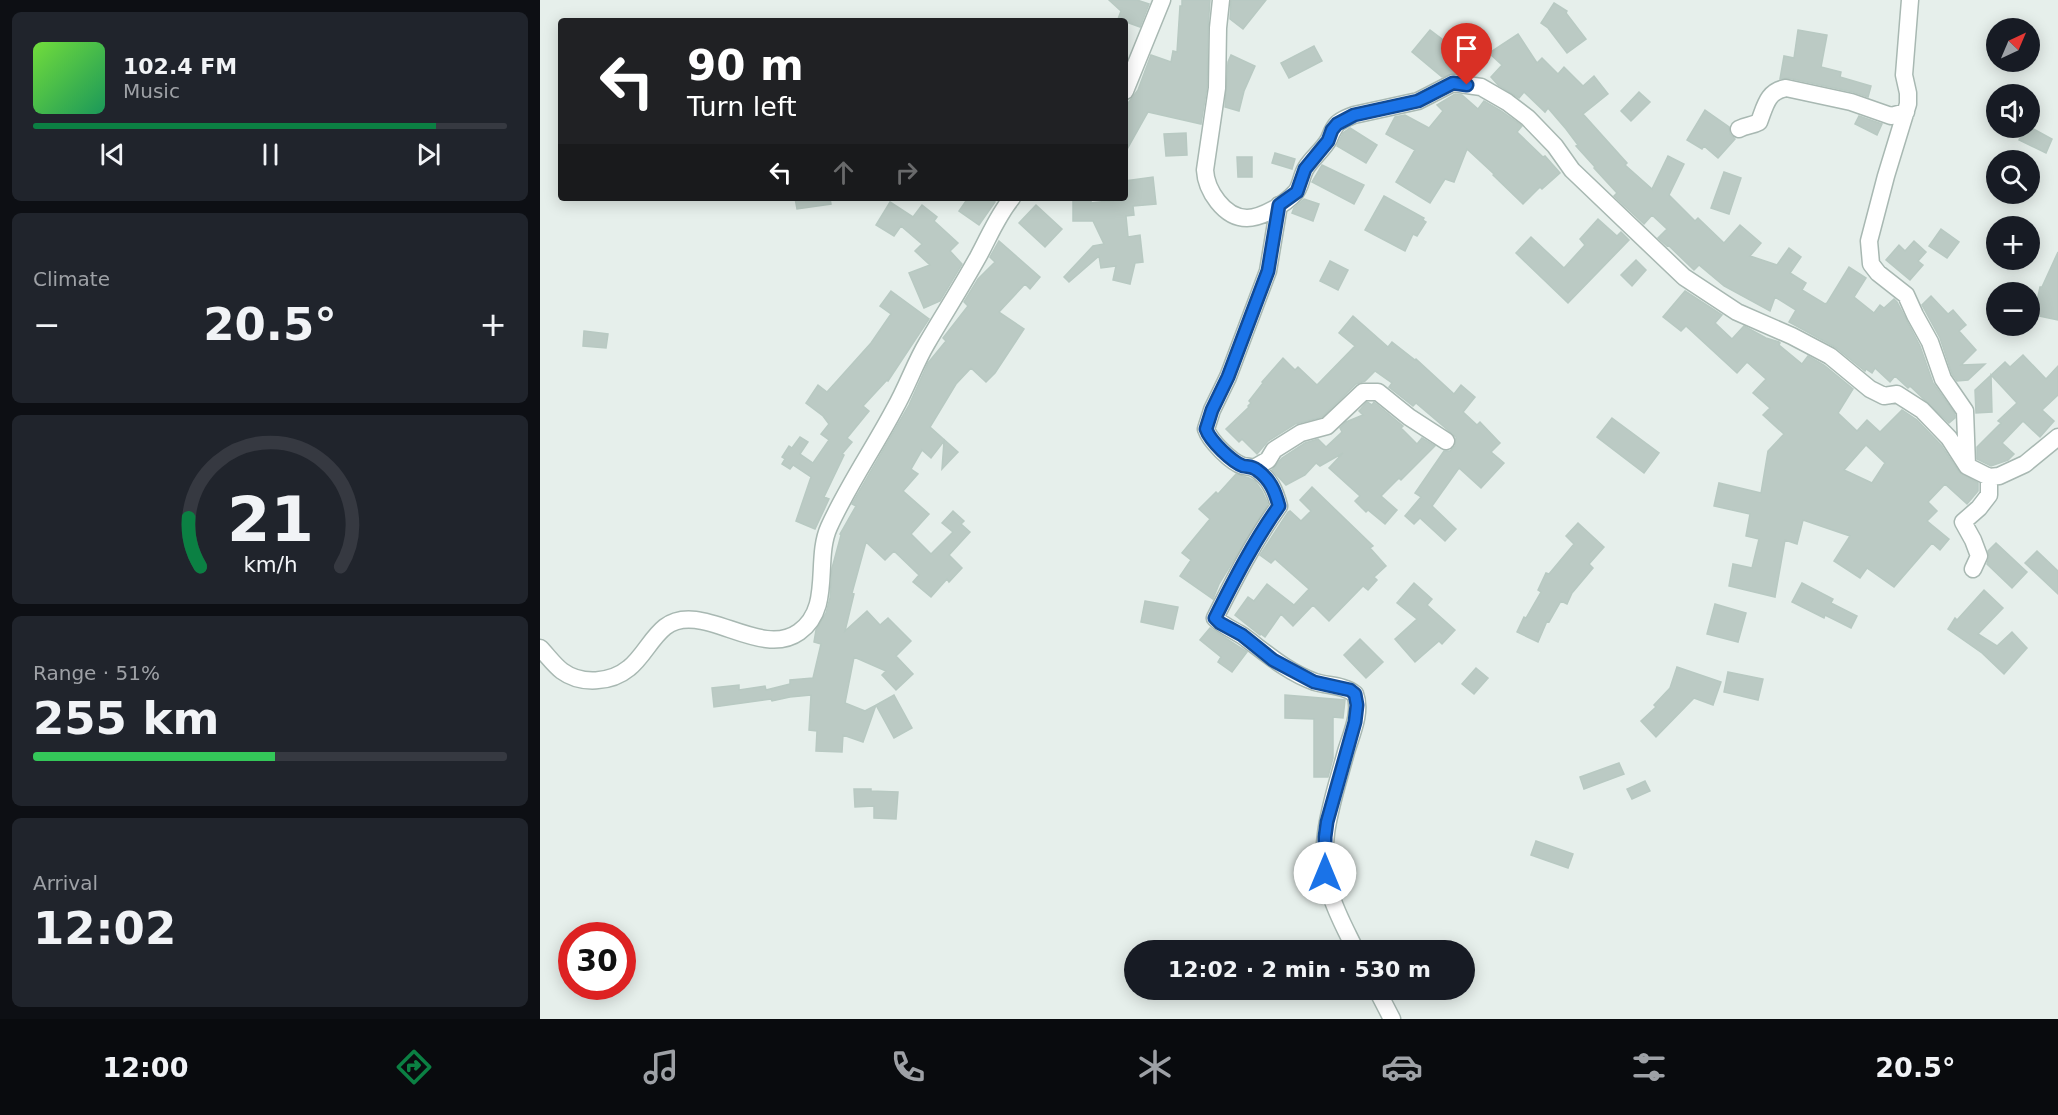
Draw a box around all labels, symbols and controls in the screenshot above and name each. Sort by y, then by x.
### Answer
north arrow [1986,18,2040,72]
map controls [1986,18,2040,336]
pin [1441,23,1492,85]
icon: arrive [1450,32,1483,65]
text: 90 m [687,41,804,90]
icon: left [588,42,666,120]
text: 102.4 FM [123,54,237,79]
text: Music [123,79,180,103]
button: sound [1986,84,2040,138]
text: Turn left [687,91,797,122]
icon: previous [96,138,129,171]
icon: pause [254,138,287,171]
icon: next [412,138,445,171]
button: search [1986,150,2040,204]
icon: left [764,156,797,189]
icon: ahead [827,156,860,189]
icon: right [890,156,923,189]
button: + [1986,216,2040,270]
text: Climate [33,267,110,291]
button: − [1986,282,2040,336]
text: 20.5° [203,298,337,351]
text: − [33,305,61,344]
text: + [479,305,507,344]
text: 21 [227,483,313,556]
text: km/h [243,552,297,577]
text: Range · 51% [33,661,160,685]
text: 255 km [33,692,219,745]
position arrow [1293,841,1357,905]
text: Arrival [33,871,98,895]
text: 12:02 [33,902,176,955]
speed limit sign: 30 [558,922,636,1000]
text: 12:02 · 2 min · 530 m [1168,957,1431,982]
icon: directions [393,1046,435,1088]
icon: music [640,1046,682,1088]
icon: phone [887,1046,929,1088]
icon: climate [1134,1046,1176,1088]
icon: car [1381,1046,1423,1088]
icon: filters [1628,1046,1670,1088]
text: 12:00 [102,1052,188,1083]
text: 20.5° [1875,1052,1955,1083]

